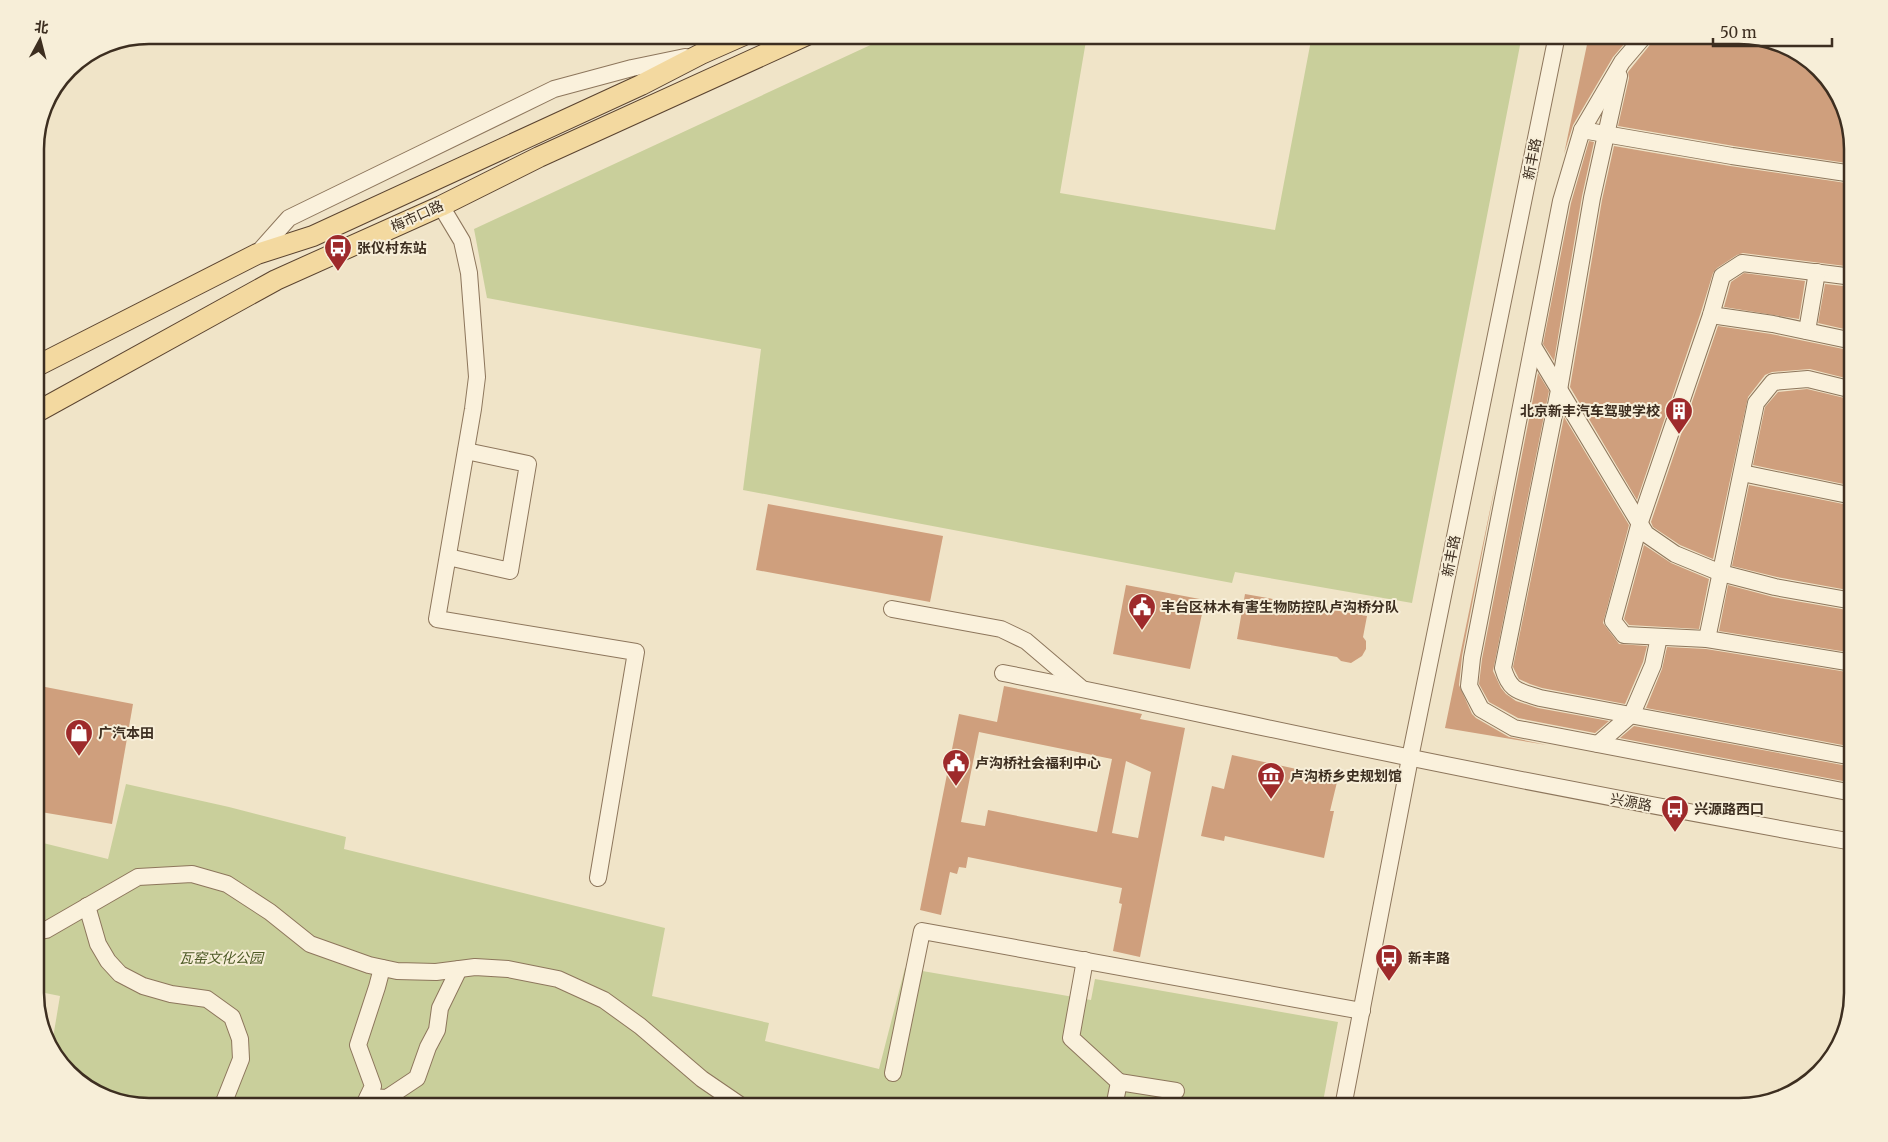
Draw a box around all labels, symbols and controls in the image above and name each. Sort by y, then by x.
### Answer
north arrow [15,15,65,65]
scale bar [1713,15,1832,47]
text: 北 [34,17,50,37]
text: 50 m [1720,23,1757,42]
street label: 新丰路 [1519,137,1545,181]
street label: 梅市口路 [388,196,446,236]
bus stop icon: 张仪村东站 [323,233,353,272]
place label: 张仪村东站 [357,239,427,257]
building icon: 北京新丰汽车驾驶学校 [1664,396,1694,435]
place label: 北京新丰汽车驾驶学校 [1520,402,1660,420]
street label: 新丰路 [1438,534,1464,578]
public building icon: 丰台区林木有害生物防控队卢沟桥分队 [1127,592,1157,631]
place label: 丰台区林木有害生物防控队卢沟桥分队 [1161,598,1399,616]
shop icon: 广汽本田 [64,718,94,757]
place label: 广汽本田 [98,724,154,742]
public building icon: 卢沟桥社会福利中心 [941,748,971,787]
place label: 卢沟桥社会福利中心 [975,754,1101,772]
museum icon: 卢沟桥乡史规划馆 [1256,761,1286,800]
place label: 卢沟桥乡史规划馆 [1290,767,1402,785]
street label: 兴源路 [1609,789,1653,815]
bus stop icon: 兴源路西口 [1660,794,1690,833]
place label: 兴源路西口 [1694,800,1764,818]
bus stop icon: 新丰路 [1374,943,1404,982]
park label: 瓦窑文化公园 [179,949,265,967]
place label: 新丰路 [1408,949,1450,967]

